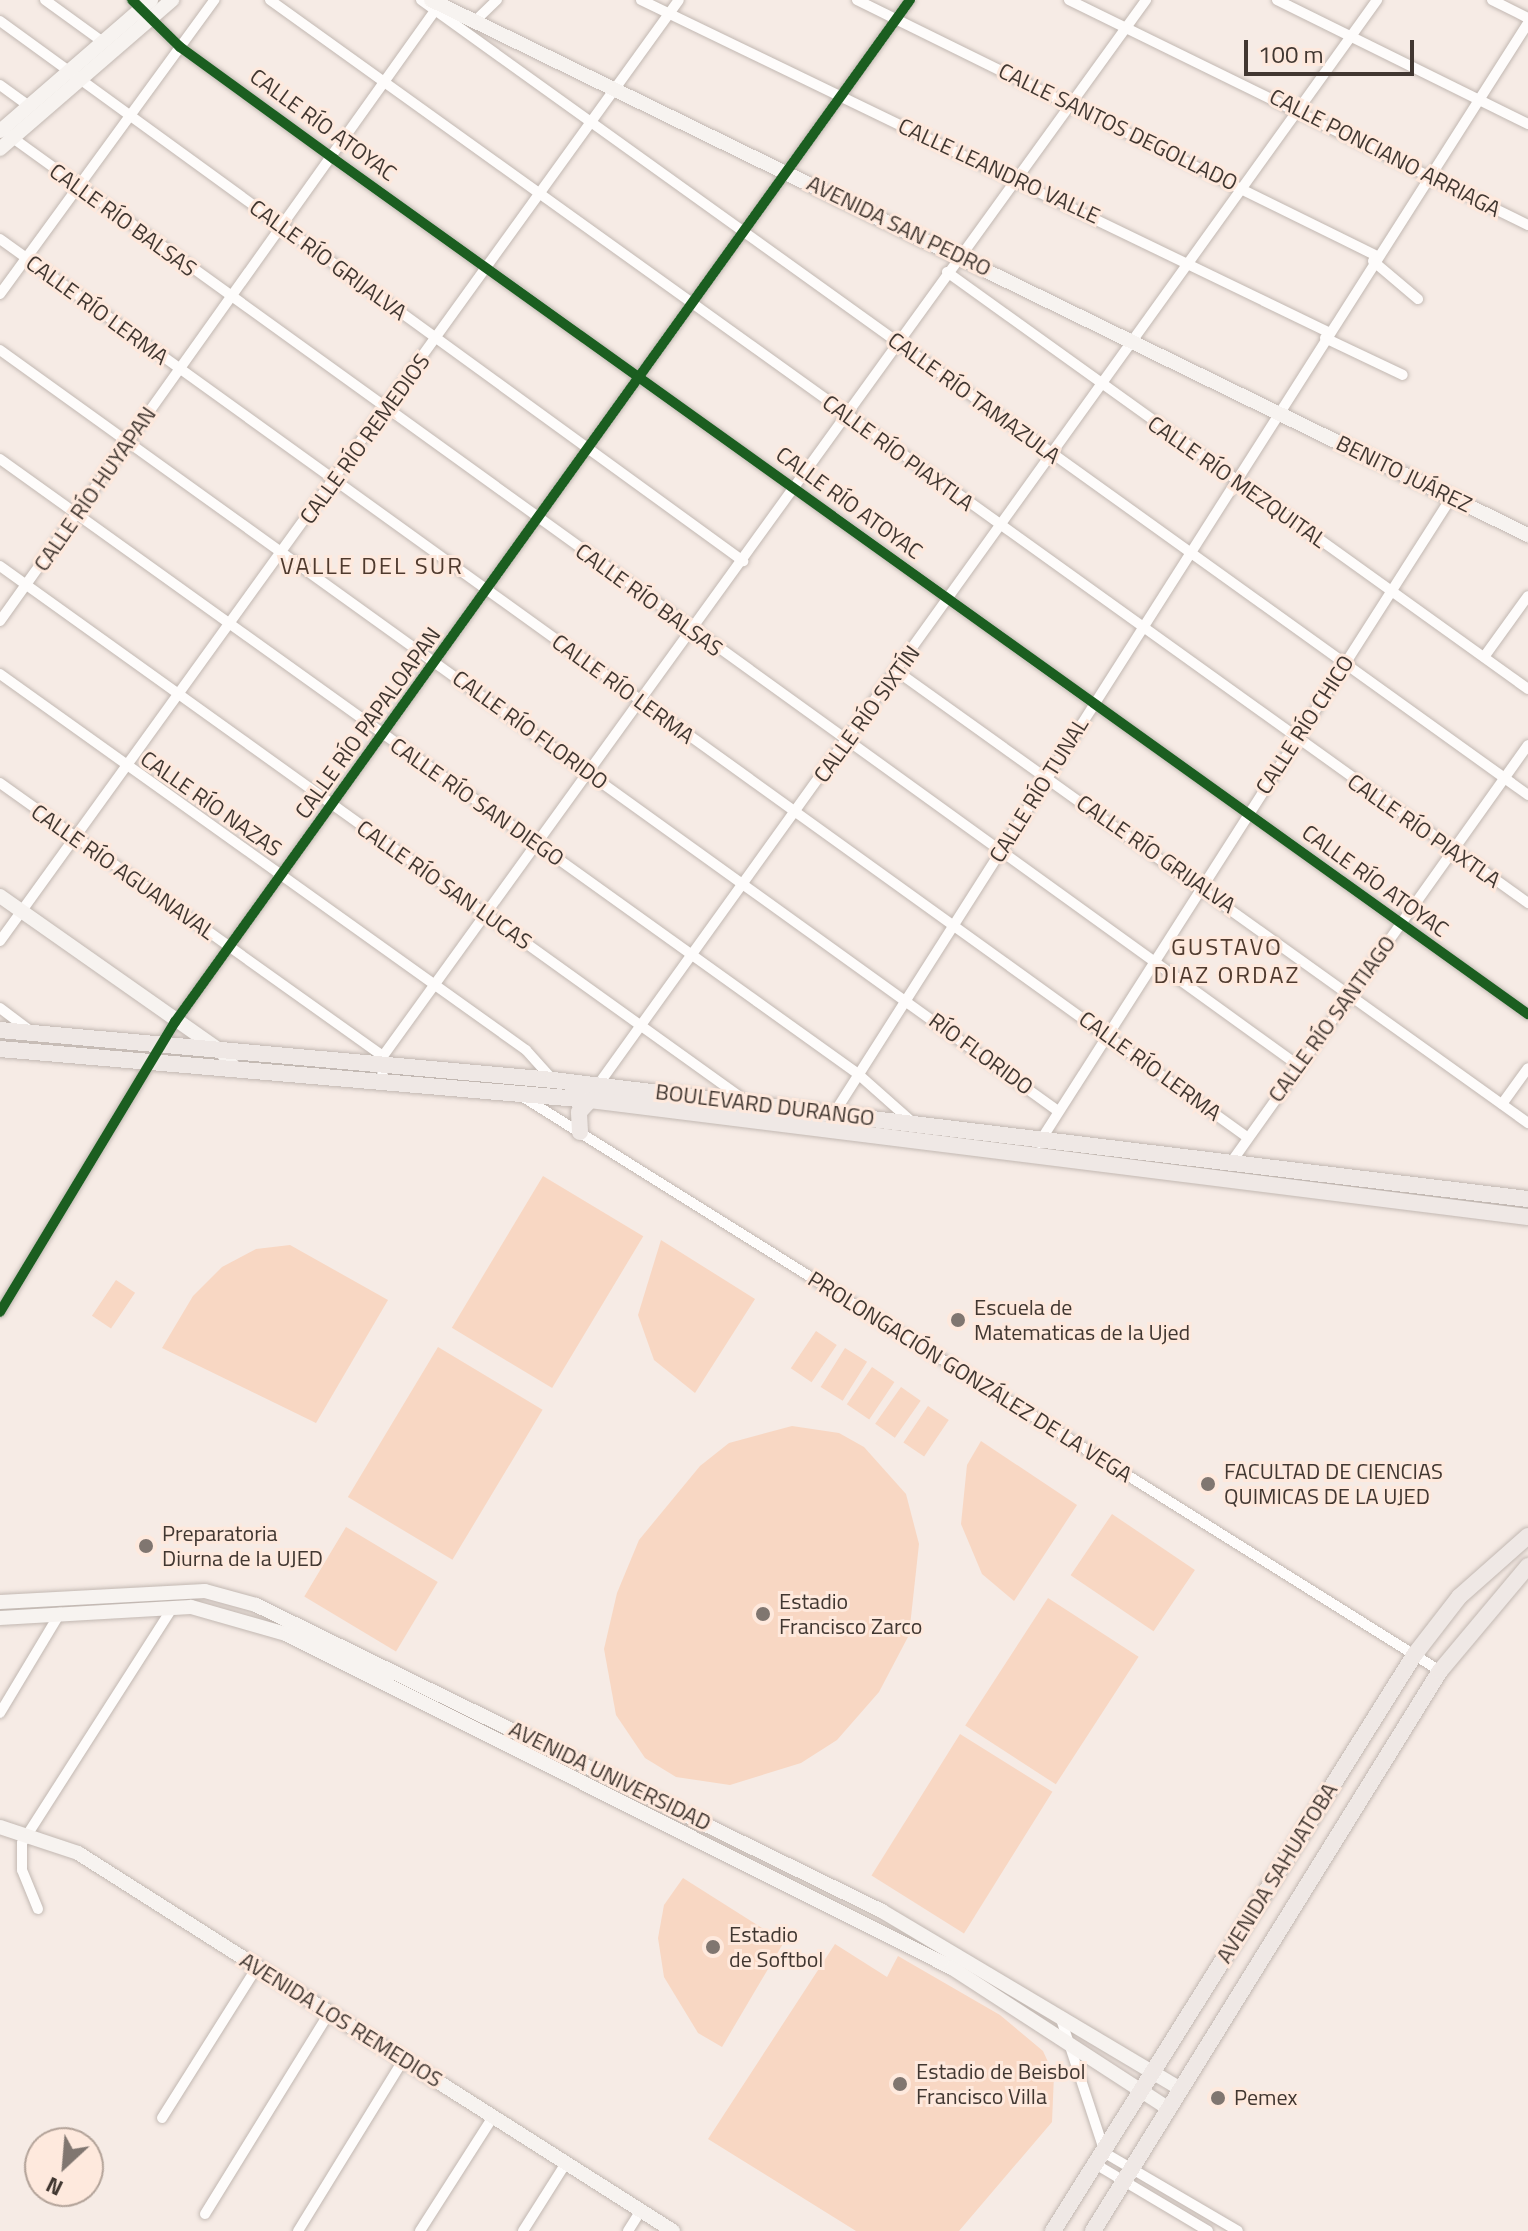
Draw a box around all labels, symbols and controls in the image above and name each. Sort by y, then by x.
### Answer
scale bar [1248,24,1418,74]
text: 100 m [1258,36,1324,72]
street label: CALLE SANTOS DEGOLLADO [994,58,1242,196]
street label: CALLE RÍO ATOYAC [245,63,401,187]
street label: CALLE PONCIANO ARRIAGA [1265,83,1505,223]
street label: CALLE LEANDRO VALLE [894,113,1104,229]
street label: CALLE RÍO BALSAS [44,158,202,282]
street label: AVENIDA SAN PEDRO [803,170,995,282]
street label: CALLE RÍO GRIJALVA [244,194,412,326]
street label: CALLE RÍO LERMA [21,250,173,370]
street label: CALLE RÍO TAMAZULA [883,327,1065,469]
street label: CALLE RÍO REMEDIOS [294,349,436,529]
street label: CALLE RÍO PIAXTLA [817,389,979,517]
street label: CALLE RÍO HUYAPAN [28,402,162,576]
street label: CALLE RÍO MEZQUITAL [1143,410,1331,554]
street label: BENITO JUÁREZ [1332,430,1476,518]
street label: CALLE RÍO ATOYAC [771,441,927,565]
street label: CALLE RÍO BALSAS [570,538,728,662]
district label: VALLE DEL SUR [280,552,464,580]
street label: CALLE RÍO PAPALOAPAN [290,622,446,824]
street label: CALLE RÍO LERMA [547,629,699,749]
street label: CALLE RÍO SIXTÍN [808,640,926,788]
street label: CALLE RÍO CHICO [1250,651,1360,799]
street label: CALLE RÍO FLORIDO [447,665,613,795]
street label: CALLE RÍO TUNAL [984,713,1094,867]
street label: CALLE RÍO SAN DIEGO [385,732,569,872]
street label: CALLE RÍO NAZAS [135,746,287,862]
street label: CALLE RÍO PIAXTLA [1342,768,1506,894]
street label: CALLE RÍO GRIJALVA [1071,789,1241,919]
street label: CALLE RÍO AGUANAVAL [26,799,220,945]
street label: CALLE RÍO SAN LUCAS [352,815,536,955]
street label: CALLE RÍO ATOYAC [1297,819,1453,943]
street label: CALLE RÍO SANTIAGO [1263,931,1401,1107]
district label: GUSTAVO DIAZ ORDAZ [1154,933,1300,989]
street label: CALLE RÍO LERMA [1074,1006,1226,1126]
street label: RÍO FLORIDO [924,1007,1038,1101]
street label: BOULEVARD DURANGO [654,1078,876,1132]
street label: PROLONGACIÓN GONZÁLEZ DE LA VEGA [803,1266,1137,1488]
place label: Escuela de Matematicas de la Ujed [974,1294,1190,1346]
marker: Escuela de Matematicas de la Ujed [949,1311,967,1329]
place label: FACULTAD DE CIENCIAS QUIMICAS DE LA UJED [1224,1458,1443,1510]
marker: FACULTAD DE CIENCIAS QUIMICAS DE LA UJED [1199,1475,1217,1493]
place label: Preparatoria Diurna de la UJED [162,1520,323,1572]
marker: Preparatoria Diurna de la UJED [137,1537,155,1555]
place label: Estadio Francisco Zarco [779,1588,922,1640]
marker: Estadio Francisco Zarco [754,1605,772,1623]
street label: AVENIDA UNIVERSIDAD [505,1716,715,1836]
street label: AVENIDA SAHUATOBA [1211,1778,1343,1968]
place label: Estadio de Softbol [729,1921,823,1972]
marker: Estadio de Softbol [704,1938,722,1956]
street label: AVENIDA LOS REMEDIOS [235,1947,447,2093]
place label: Estadio de Beisbol Francisco Villa [916,2058,1086,2110]
marker: Estadio de Beisbol Francisco Villa [891,2075,909,2093]
place label: Pemex [1234,2085,1297,2111]
marker: Pemex [1209,2089,1227,2107]
north arrow [24,2127,104,2207]
text: N [40,2168,69,2205]

